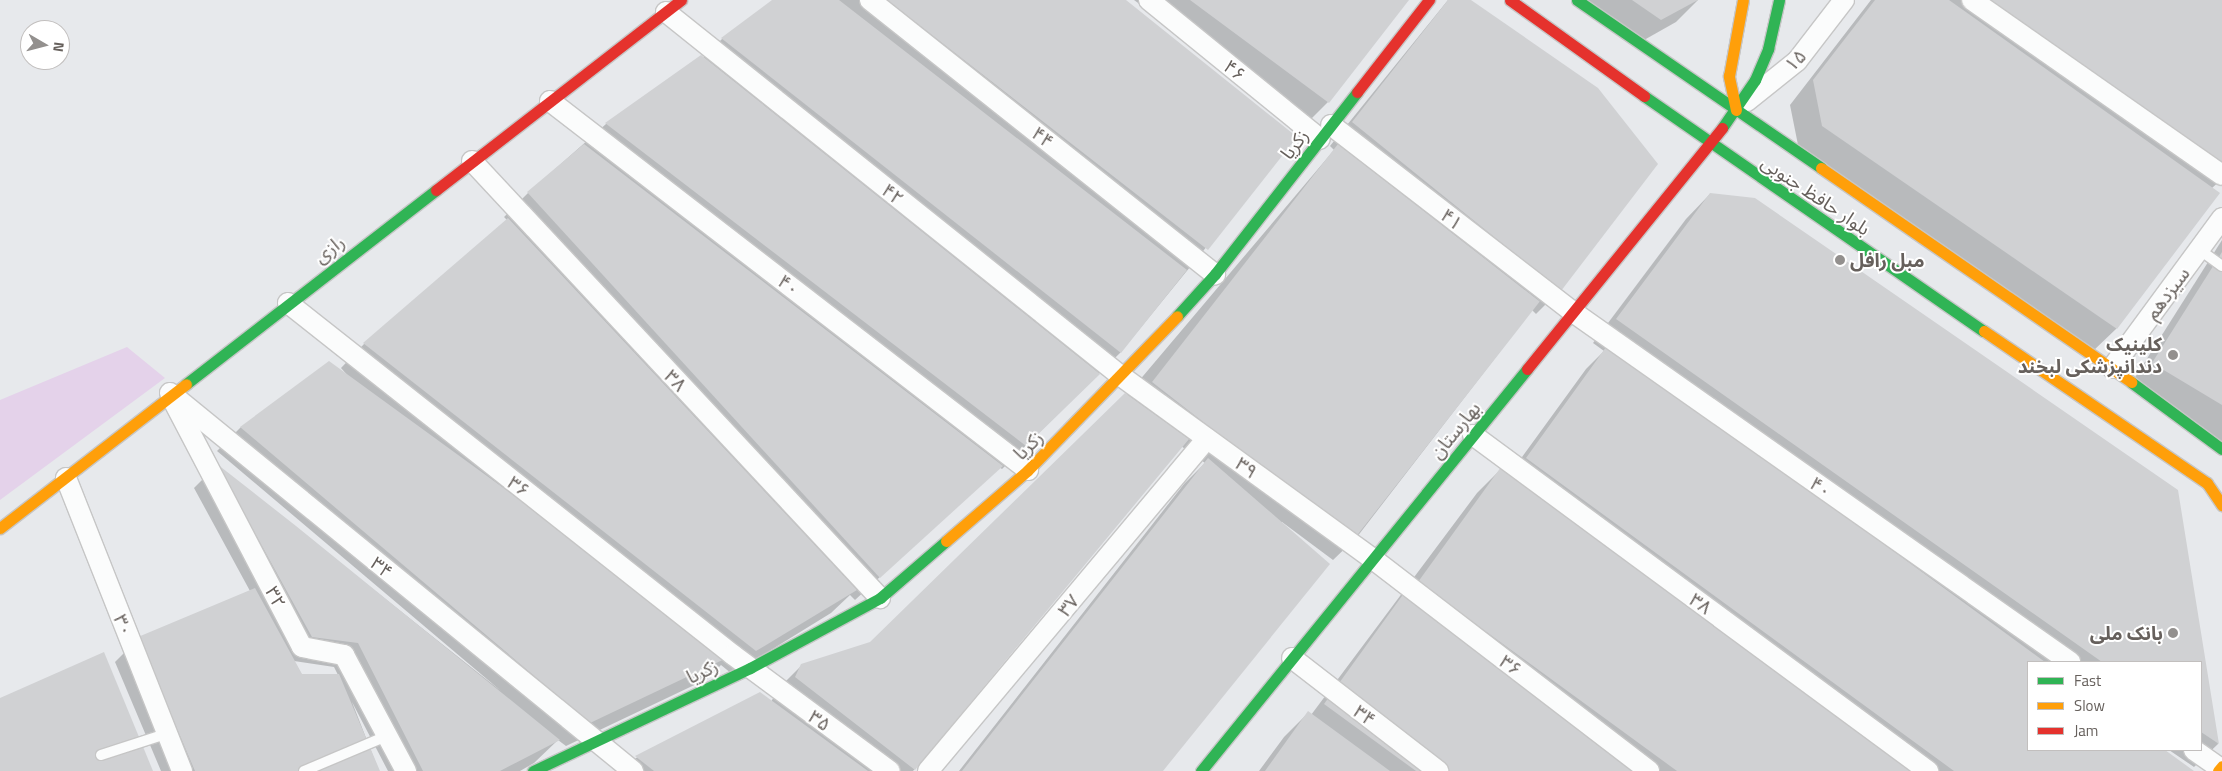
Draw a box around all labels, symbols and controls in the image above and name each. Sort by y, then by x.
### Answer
north arrow [20,20,70,70]
text: N [48,41,70,53]
street label: ۱۵ [1779,44,1811,76]
street label: ۴۶ [1219,54,1251,86]
street label: ۴۴ [1027,121,1059,153]
street label: زکریا [1275,124,1313,164]
street label: بلوار حافظ جنوبی [1757,150,1875,240]
street label: ۴۲ [877,178,909,210]
street label: ۴۱ [1436,203,1468,235]
street label: رازی [309,230,349,268]
place label: مبل رافل [1850,249,1925,271]
marker: مبل رافل [1834,254,1846,266]
street label: سیزدهم [2140,262,2194,324]
street label: ۴۰ [773,269,805,301]
place label: کلینیک دندانپزشکی لبخند [2018,333,2162,377]
marker: کلینیک دندانپزشکی لبخند [2166,348,2180,362]
street label: ۳۸ [660,364,692,396]
street label: بهارستان [1425,397,1485,463]
street label: زکریا [1008,426,1048,464]
street label: ۳۹ [1232,451,1262,483]
street label: ۳۶ [503,470,535,502]
street label: ۴۰ [1806,471,1836,503]
street label: ۳۴ [366,551,398,583]
street label: ۳۲ [261,582,291,612]
street label: ۳۸ [1686,587,1716,619]
street label: ۳۷ [1052,589,1084,621]
street label: ۳۰ [109,611,139,639]
place label: بانک ملی [2090,622,2163,644]
marker: بانک ملی [2167,627,2179,639]
street label: ۳۶ [1495,649,1527,681]
street label: زکریا [683,654,721,688]
legend [2027,661,2202,751]
text: Fast [2074,669,2101,692]
text: Slow [2074,694,2105,717]
street label: ۳۴ [1349,699,1381,731]
street label: ۳۵ [805,704,835,736]
text: Jam [2074,719,2098,742]

